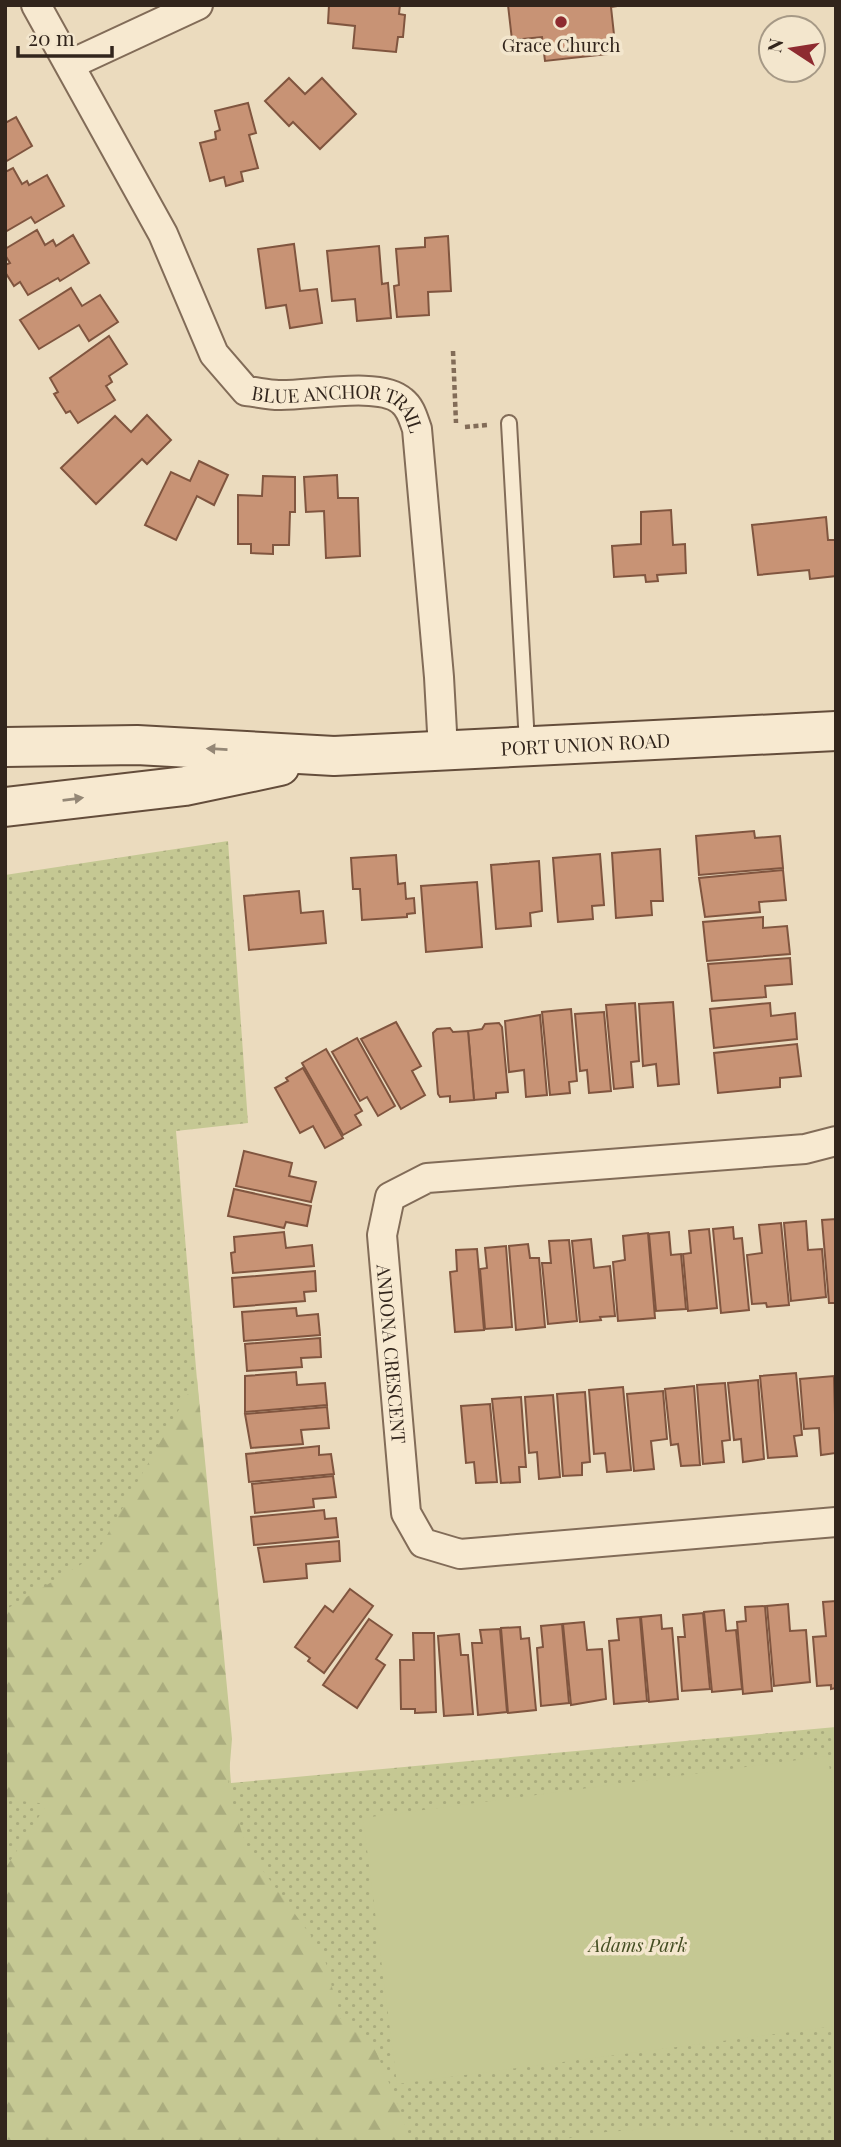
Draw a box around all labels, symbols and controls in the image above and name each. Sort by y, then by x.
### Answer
scale bar [18,14,112,58]
marker: Grace Church [553,14,569,30]
north arrow [757,14,827,84]
text: 20 m [28,23,75,51]
place label: Grace Church [502,31,620,57]
text: N [760,36,789,55]
street label: BLUE ANCHOR TRAIL [250,377,430,436]
street label: PORT UNION ROAD [500,726,671,761]
one-way arrow [206,744,228,755]
one-way arrow [62,794,84,805]
street label: ANDONA CRESCENT [372,1262,413,1445]
park label: Adams Park [587,1931,687,1957]

